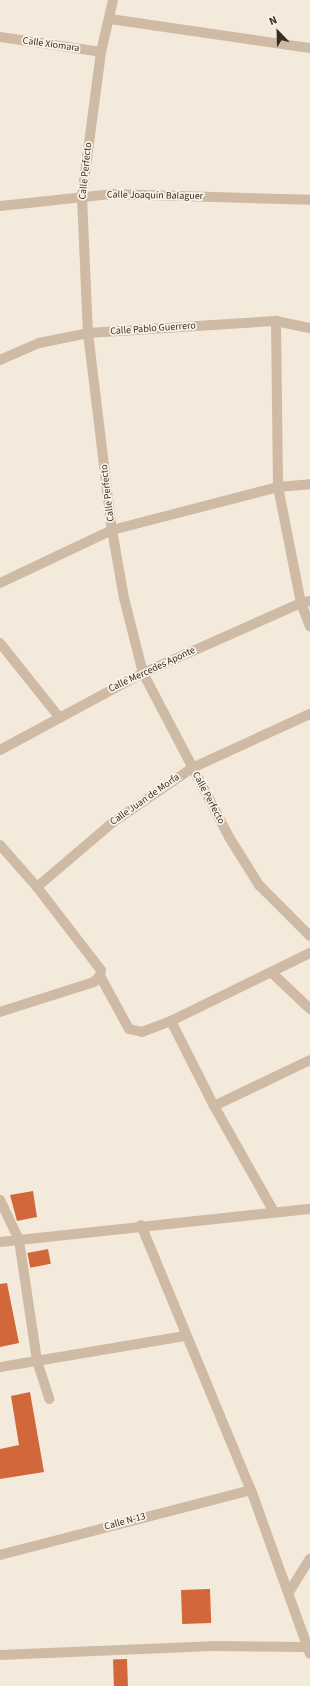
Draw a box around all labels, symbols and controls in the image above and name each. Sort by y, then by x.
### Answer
north arrow [258,12,298,52]
text: N [267,12,279,29]
street label: Calle Xiomara [22,35,80,55]
street label: Calle Perfecto [77,142,95,200]
street label: Calle Joaquín Balaguer [107,189,203,203]
street label: Calle Pablo Guerrero [110,320,196,338]
street label: Calle Perfecto [99,464,117,522]
street label: Calle Mercedes Aponte [107,645,197,695]
street label: Calle Perfecto [189,770,227,826]
street label: Calle Juan de Morfa [108,772,182,828]
street label: Calle N-13 [103,1511,147,1533]

